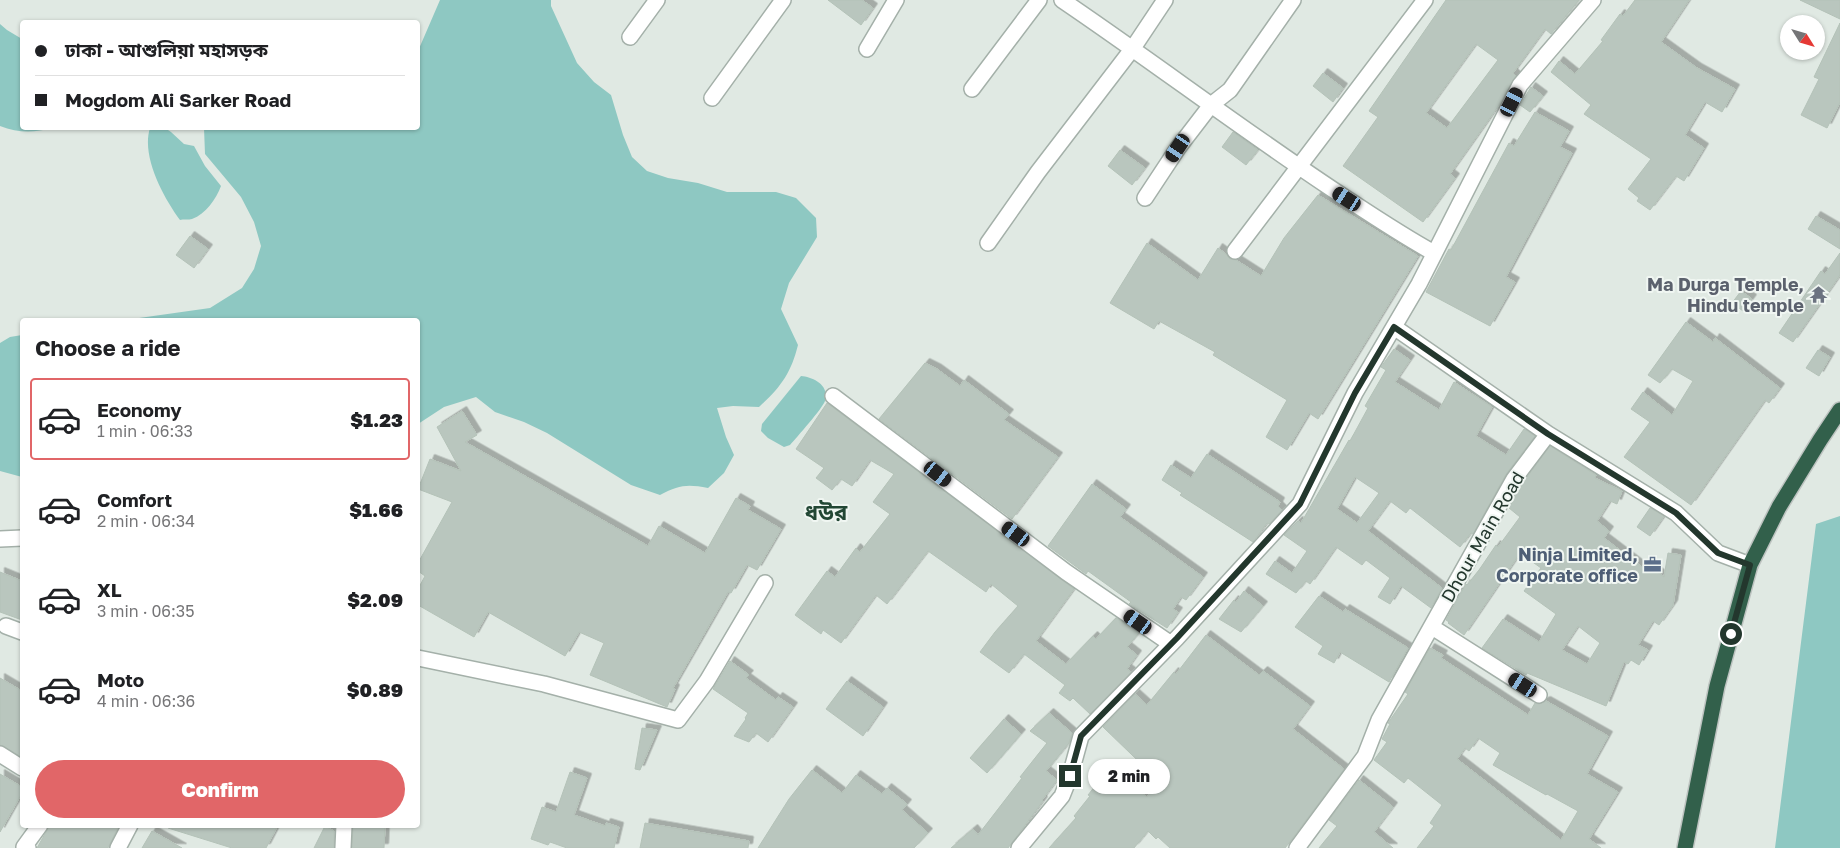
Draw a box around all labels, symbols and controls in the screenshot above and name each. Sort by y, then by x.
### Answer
north arrow [1780,15,1825,60]
map controls [1780,15,1825,60]
text: ঢাকা - আশুলিয়া মহাসড়ক [65,38,268,61]
car [1498,85,1525,119]
text: Mogdom Ali Sarker Road [65,88,291,111]
car [1163,131,1192,165]
car [1330,185,1363,213]
place label: Ma Durga Temple, Hindu temple [1647,273,1804,316]
temple icon: Ma Durga Temple, Hindu temple [1808,285,1828,305]
text: Choose a ride [35,334,181,361]
icon: car [37,397,82,442]
text: Economy [97,398,182,421]
text: $1.23 [350,408,403,431]
text: 1 min · 06:33 [97,421,193,441]
car [921,459,954,489]
street label: Dhour Main Road [1436,467,1528,606]
icon: car [37,487,82,532]
text: Comfort [97,488,172,511]
text: $1.66 [349,498,403,521]
district label: ধউর [805,498,848,525]
text: 2 min · 06:34 [97,511,195,531]
car [999,519,1032,549]
place label: Ninja Limited, Corporate office [1496,543,1638,586]
office icon: Ninja Limited, Corporate office [1642,555,1662,575]
icon: car [37,577,82,622]
text: XL [97,578,122,601]
text: $2.09 [347,588,403,611]
text: 3 min · 06:35 [97,601,195,621]
car [1121,607,1154,637]
route start [1720,623,1742,645]
icon: car [37,667,82,712]
text: Moto [97,668,144,691]
car [1506,671,1539,699]
text: $0.89 [347,678,403,701]
text: 4 min · 06:36 [97,691,195,711]
callout: 2 min [1088,758,1170,794]
button: Confirm [35,760,405,818]
route end [1059,765,1081,787]
text: 2 min [1108,766,1150,786]

